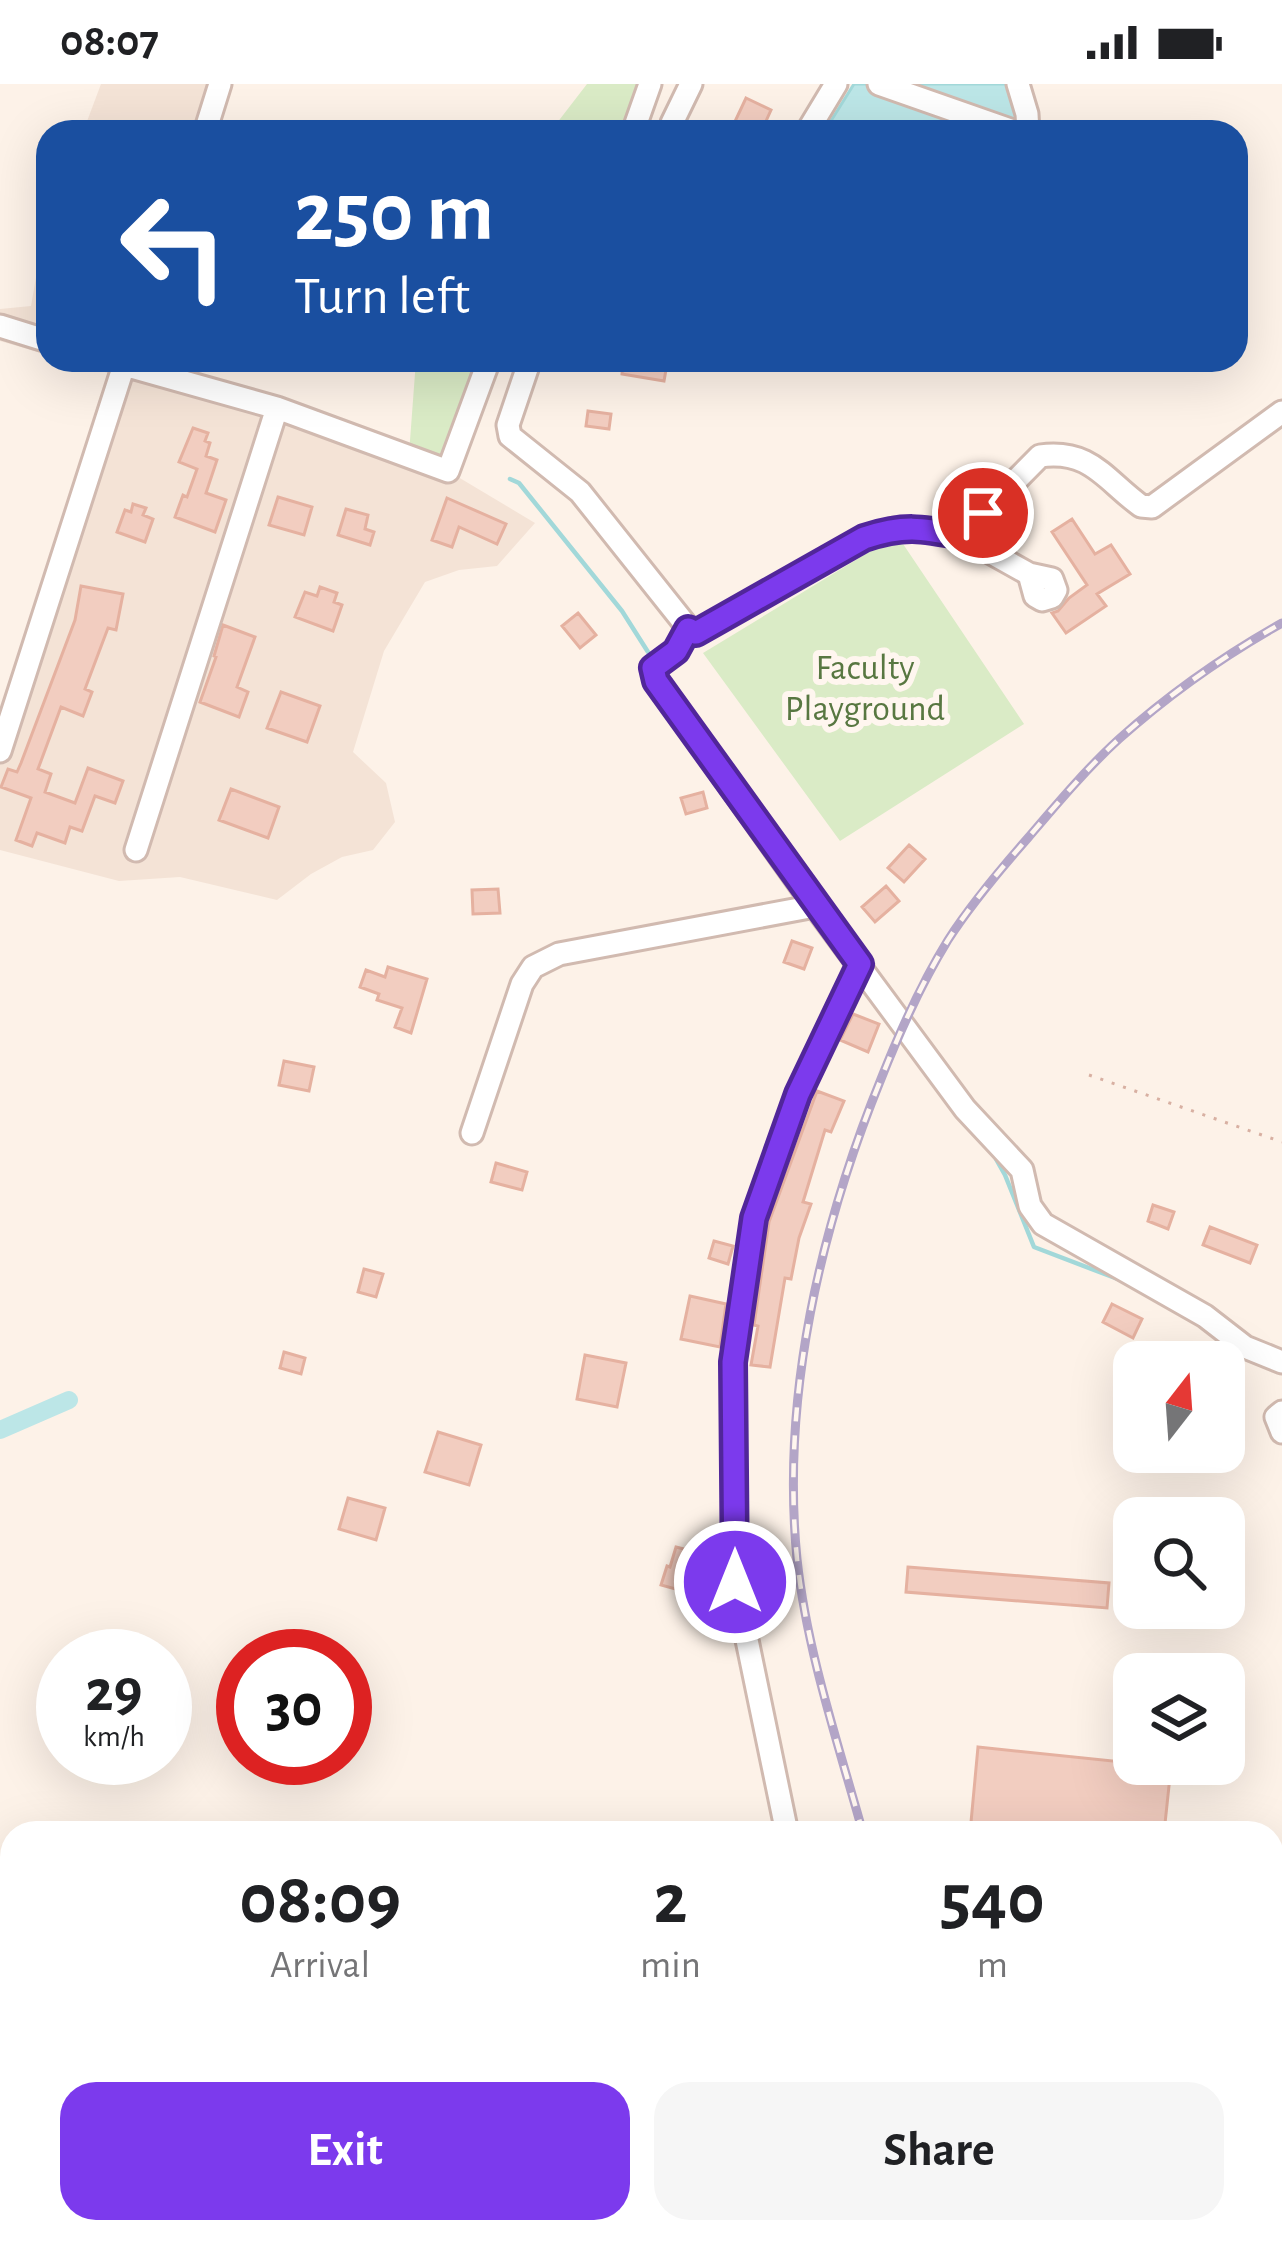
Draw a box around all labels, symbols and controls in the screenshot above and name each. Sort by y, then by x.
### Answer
text: 08:07 [60,19,159,64]
icon: left [96,168,252,324]
text: 250 m [294,172,494,256]
text: Turn left [294,270,470,324]
pin [932,462,1034,564]
icon: arrive [950,480,1016,546]
park label: Faculty Playground [785,650,945,727]
north arrow [1113,1341,1245,1473]
map controls [1113,1341,1245,1785]
button: search [1113,1497,1245,1629]
position arrow [672,1519,798,1645]
speed limit sign: 30 [216,1629,372,1785]
button: layers [1113,1653,1245,1785]
text: 29 [85,1662,143,1722]
text: km/h [83,1722,145,1752]
text: 08:09 [239,1864,401,1936]
text: 2 [654,1864,687,1936]
text: 540 [940,1864,1045,1936]
text: Arrival [270,1946,370,1985]
text: min [640,1946,701,1985]
text: m [977,1946,1008,1985]
button: Exit [60,2082,630,2220]
button: Share [654,2082,1224,2220]

